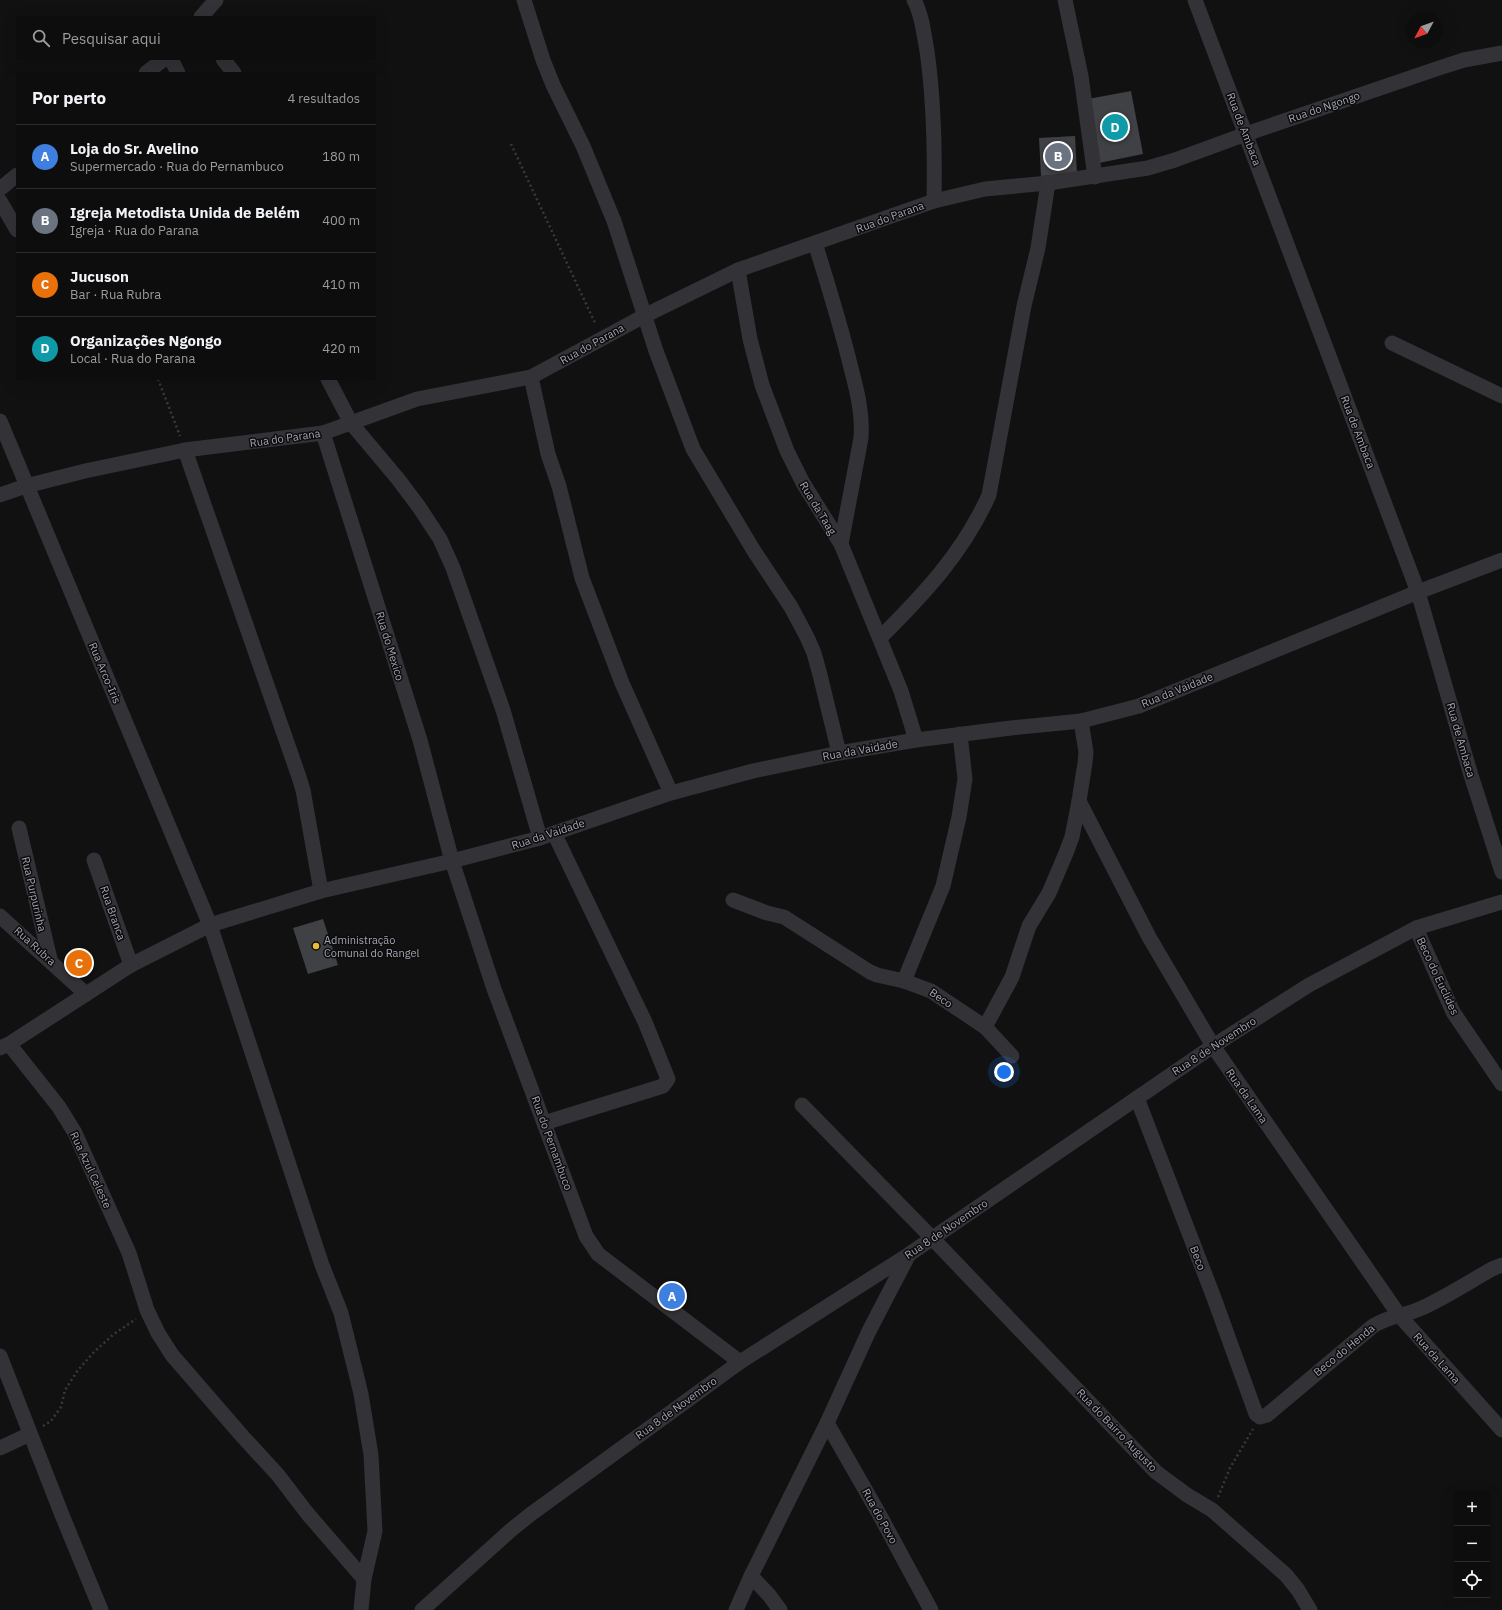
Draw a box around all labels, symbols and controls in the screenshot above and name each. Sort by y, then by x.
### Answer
north arrow [1406,12,1442,48]
search box [16,16,376,60]
icon: search [30,27,52,49]
text: Pesquisar aqui [62,29,161,48]
text: Por perto [32,87,106,109]
street label: Rua do Ngongo [1286,88,1362,126]
text: 4 resultados [287,90,360,107]
street label: Rua de Ambaca [1224,91,1264,168]
pin: D [1102,112,1128,142]
text: Loja do Sr. Avelino [70,139,199,158]
pin: B [1045,141,1071,171]
text: A [41,148,49,165]
text: 180 m [322,148,360,165]
text: Supermercado · Rua do Pernambuco [70,158,284,175]
street label: Rua do Parana [854,198,926,236]
text: Igreja Metodista Unida de Belém [70,203,300,222]
text: B [41,212,49,229]
text: 400 m [322,212,360,229]
text: Igreja · Rua do Parana [70,222,199,239]
text: Jucuson [70,267,129,286]
text: C [41,276,49,293]
text: 410 m [322,276,360,293]
text: Bar · Rua Rubra [70,286,161,303]
street label: Rua do Parana [557,321,627,367]
text: Organizações Ngongo [70,331,222,350]
text: D [40,340,50,357]
text: 420 m [322,340,360,357]
text: Local · Rua do Parana [70,350,195,367]
street label: Rua de Ambaca [1338,394,1378,471]
street label: Rua do Parana [249,426,321,450]
street label: Rua da Taag [797,479,839,537]
street label: Rua do Mexico [373,610,407,682]
street label: Rua Arco-Iris [86,640,124,706]
street label: Rua da Vaidade [1139,669,1215,711]
street label: Rua de Ambaca [1444,701,1478,779]
street label: Rua da Vaidade [821,736,899,764]
street label: Rua da Vaidade [510,816,586,852]
street label: Rua Purpurinha [19,855,49,933]
street label: Rua Branca [97,884,129,942]
street label: Rua Rubra [11,924,59,968]
place label: Administração Comunal do Rangel [324,933,420,960]
street label: Beco do Euclides [1414,935,1462,1017]
marker: Administração Comunal do Rangel [311,941,321,951]
pin: C [66,948,92,978]
street label: Beco [927,985,955,1011]
street label: Rua 8 de Novembro [1169,1014,1259,1078]
your location [994,1062,1014,1082]
street label: Rua da Lama [1223,1066,1271,1126]
street label: Rua do Pernambuco [528,1094,576,1192]
street label: Rua Azul Celeste [67,1129,115,1211]
street label: Rua 8 de Novembro [902,1196,990,1262]
street label: Beco [1187,1244,1209,1272]
pin: A [659,1281,685,1311]
street label: Beco do Henda [1310,1321,1378,1379]
street label: Rua da Lama [1411,1330,1464,1386]
street label: Rua 8 de Novembro [633,1374,719,1442]
street label: Rua do Bairro Augusto [1074,1386,1160,1474]
street label: Rua do Povo [859,1486,901,1546]
map controls [1454,1490,1490,1598]
button: + [1454,1490,1490,1526]
button: − [1454,1526,1490,1562]
button: locate [1454,1562,1490,1598]

